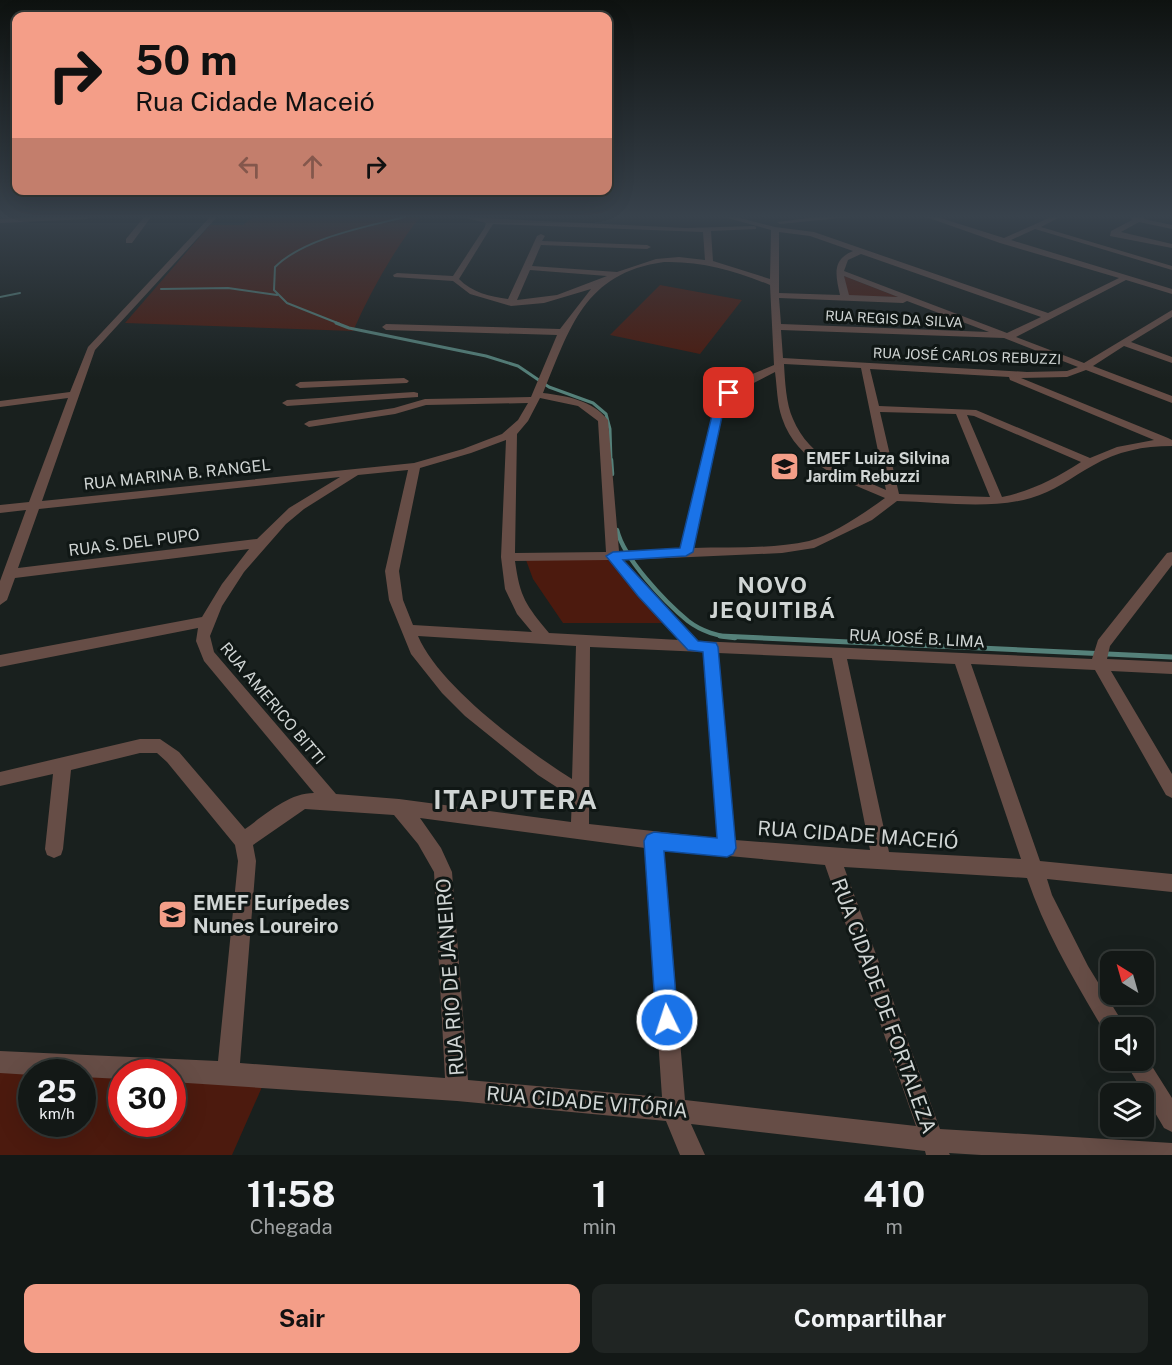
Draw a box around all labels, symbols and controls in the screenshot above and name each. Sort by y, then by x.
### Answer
text: 50 m [135,35,238,84]
icon: right [36,36,114,114]
text: Rua Cidade Maceió [135,85,375,117]
icon: left [233,150,266,183]
icon: ahead [296,150,329,183]
icon: right [359,150,392,183]
street label: RUA REGIS DA SILVA [825,307,963,331]
street label: RUA JOSÉ CARLOS REBUZZI [873,344,1061,367]
pin [703,367,754,418]
icon: arrive [712,376,745,409]
place label: EMEF Luiza Silvina Jardim Rebuzzi [806,449,950,486]
school or university icon: EMEF Luiza Silvina Jardim Rebuzzi [769,451,801,483]
street label: RUA MARINA B. RANGEL [83,455,272,494]
street label: RUA S. DEL PUPO [67,525,201,560]
district label: NOVO JEQUITIBÁ [710,572,836,623]
street label: RUA JOSÉ B. LIMA [848,624,986,652]
street label: RUA AMERICO BITTI [216,638,329,768]
district label: ITAPUTERA [433,783,599,815]
street label: RUA CIDADE MACEIÓ [757,815,959,854]
street label: RUA CIDADE DE FORTALEZA [827,875,941,1137]
street label: RUA RIO DE JANEIRO [431,877,469,1077]
place label: EMEF Eurípedes Nunes Loureiro [193,891,350,938]
school or university icon: EMEF Eurípedes Nunes Loureiro [156,898,188,930]
north arrow [1100,951,1154,1005]
map controls [1100,951,1154,1137]
position arrow [635,988,699,1052]
button: sound [1100,1017,1154,1071]
speed limit sign: 30 [108,1059,186,1137]
text: 25 [37,1073,77,1109]
street label: RUA CIDADE VITÓRIA [485,1080,689,1123]
button: layers [1100,1083,1154,1137]
text: km/h [39,1105,75,1122]
text: 11:58 [247,1173,336,1215]
text: 1 [592,1173,607,1215]
text: 410 [863,1173,925,1215]
text: Chegada [250,1215,333,1239]
text: min [582,1215,616,1239]
text: m [885,1215,903,1239]
button: Sair [24,1284,580,1353]
button: Compartilhar [592,1284,1148,1353]

